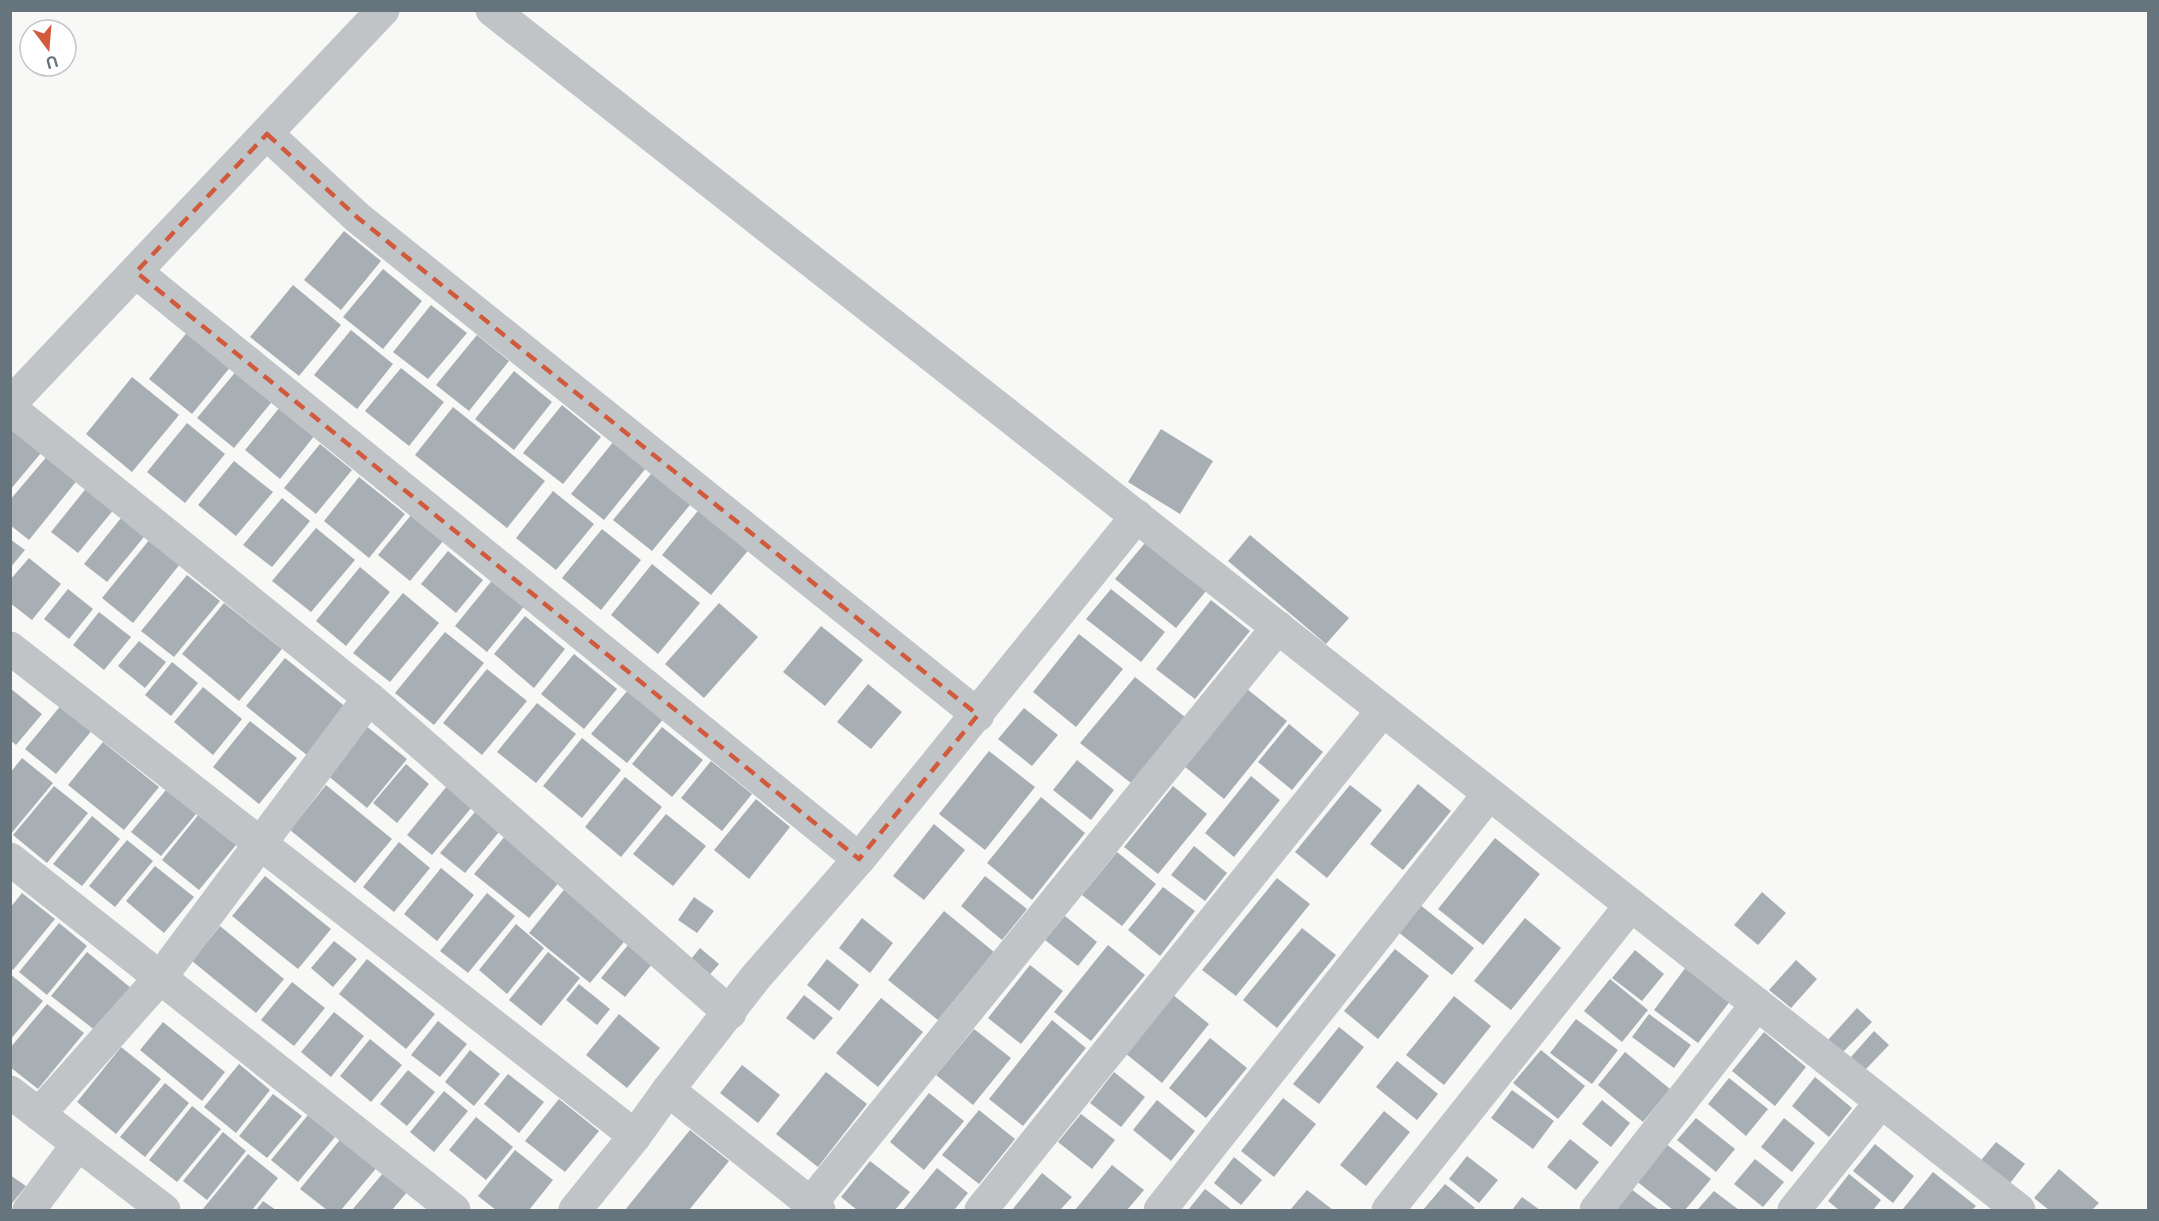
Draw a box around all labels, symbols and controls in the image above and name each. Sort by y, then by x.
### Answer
north arrow [18,18,78,78]
text: U [44,51,61,74]

